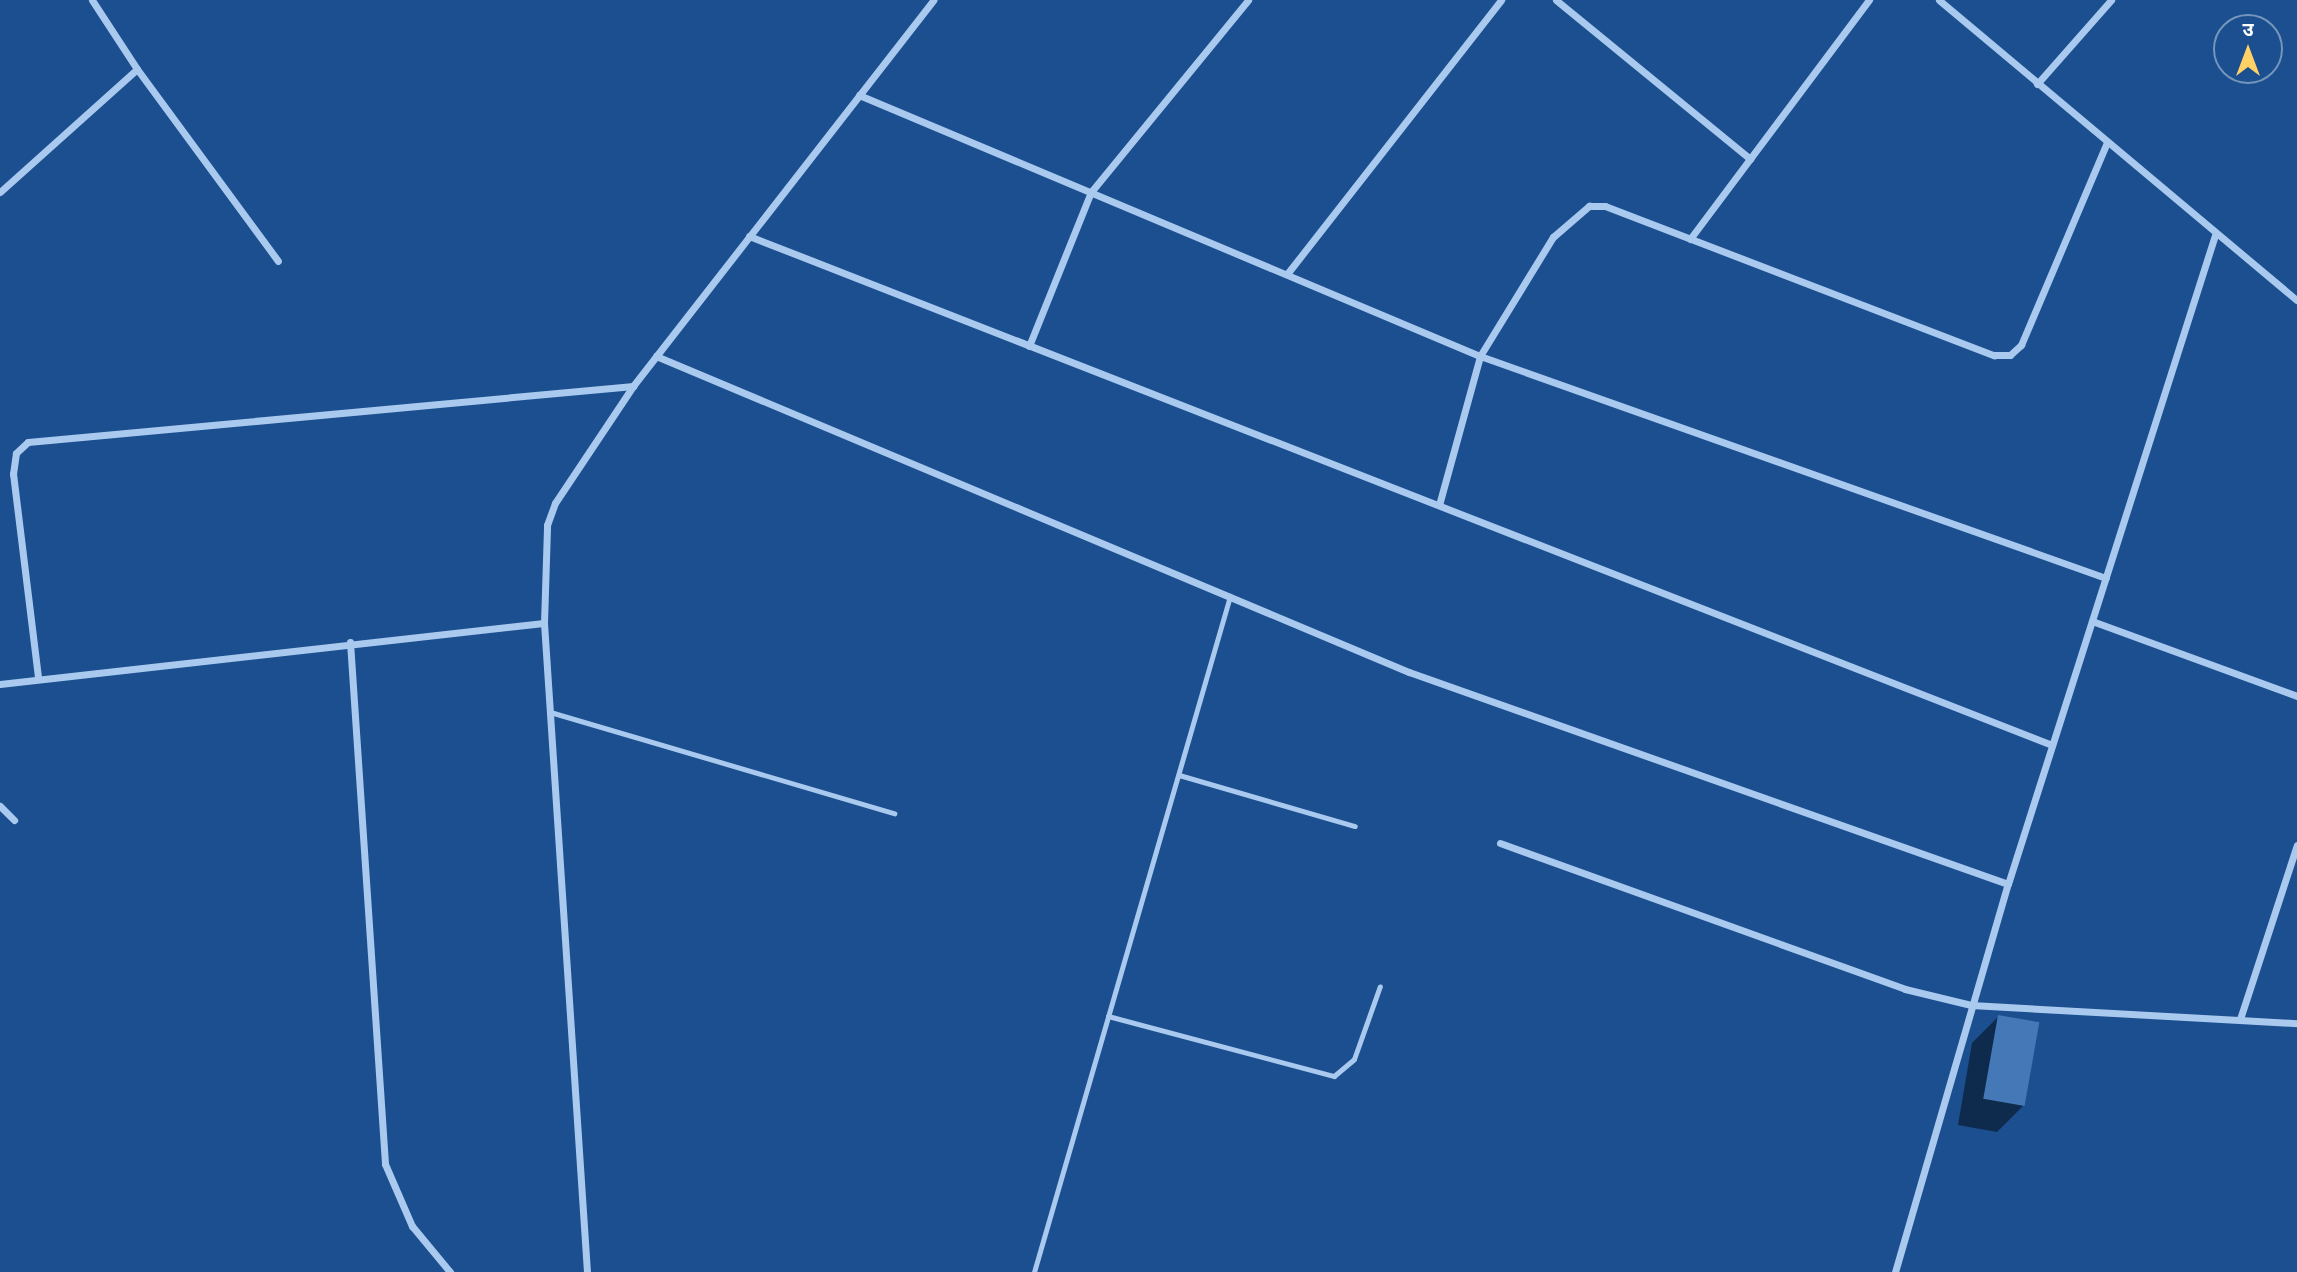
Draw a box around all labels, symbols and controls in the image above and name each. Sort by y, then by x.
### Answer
north arrow [2213,14,2283,84]
text: उ [2242,18,2254,41]

